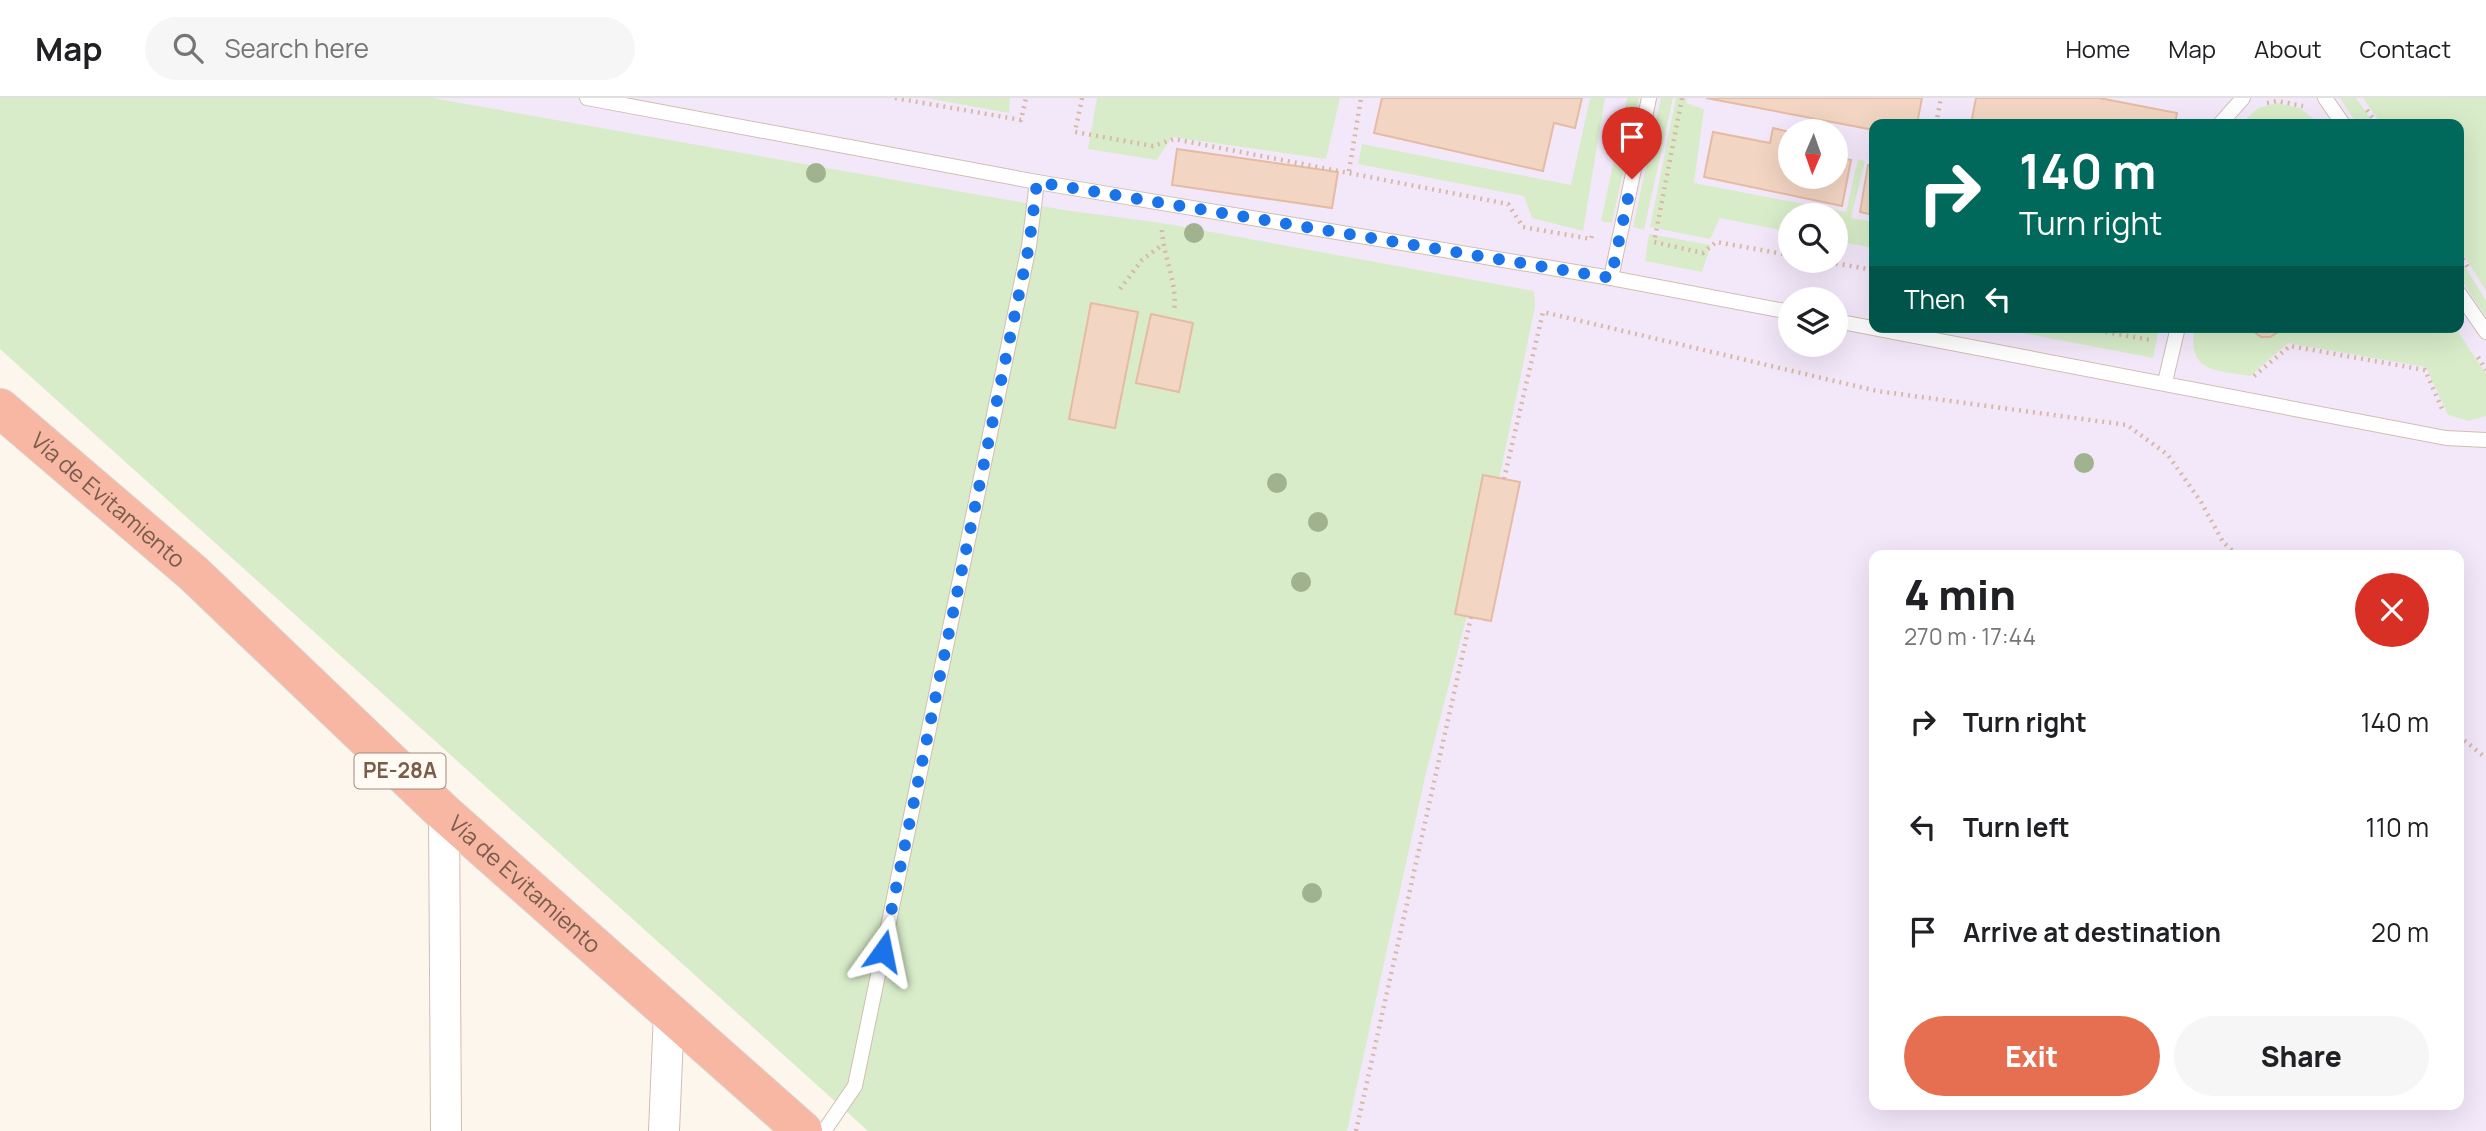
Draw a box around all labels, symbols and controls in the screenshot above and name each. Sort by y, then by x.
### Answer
search box [145,17,635,80]
text: Map [35,26,103,71]
icon: search [169,29,207,67]
text: Search here [225,30,369,66]
text: Home [2065,32,2130,65]
text: Map [2168,32,2216,65]
text: About [2254,32,2322,65]
text: Contact [2360,32,2451,65]
pin [1602,107,1662,179]
icon: arrive [1613,118,1651,156]
north arrow [1778,119,1848,189]
map controls [1778,119,1848,357]
text: 140 m [2019,137,2156,204]
icon: right [1904,147,1995,238]
text: Turn right [2019,201,2162,245]
button: search [1778,203,1848,273]
icon: left [1979,280,2017,318]
text: Then [1904,281,1965,317]
button: layers [1778,287,1848,357]
street label: Vía de Evitamiento [24,424,193,575]
text: 4 min [1904,565,2016,623]
button: close [2355,573,2429,647]
text: 270 m · 17:44 [1904,620,2036,652]
icon: right [1904,703,1942,741]
text: Turn right [1963,704,2087,740]
text: 140 m [2360,704,2429,740]
road number: PE-28A [354,754,446,788]
street label: Vía de Evitamiento [442,807,609,960]
icon: left [1904,808,1942,846]
text: Turn left [1963,809,2070,845]
text: 110 m [2366,809,2429,845]
icon: arrive [1904,913,1942,951]
position arrow [846,914,920,988]
text: Arrive at destination [1963,914,2221,950]
text: 20 m [2371,914,2429,950]
button: Exit [1904,1016,2160,1096]
button: Share [2174,1016,2429,1096]

